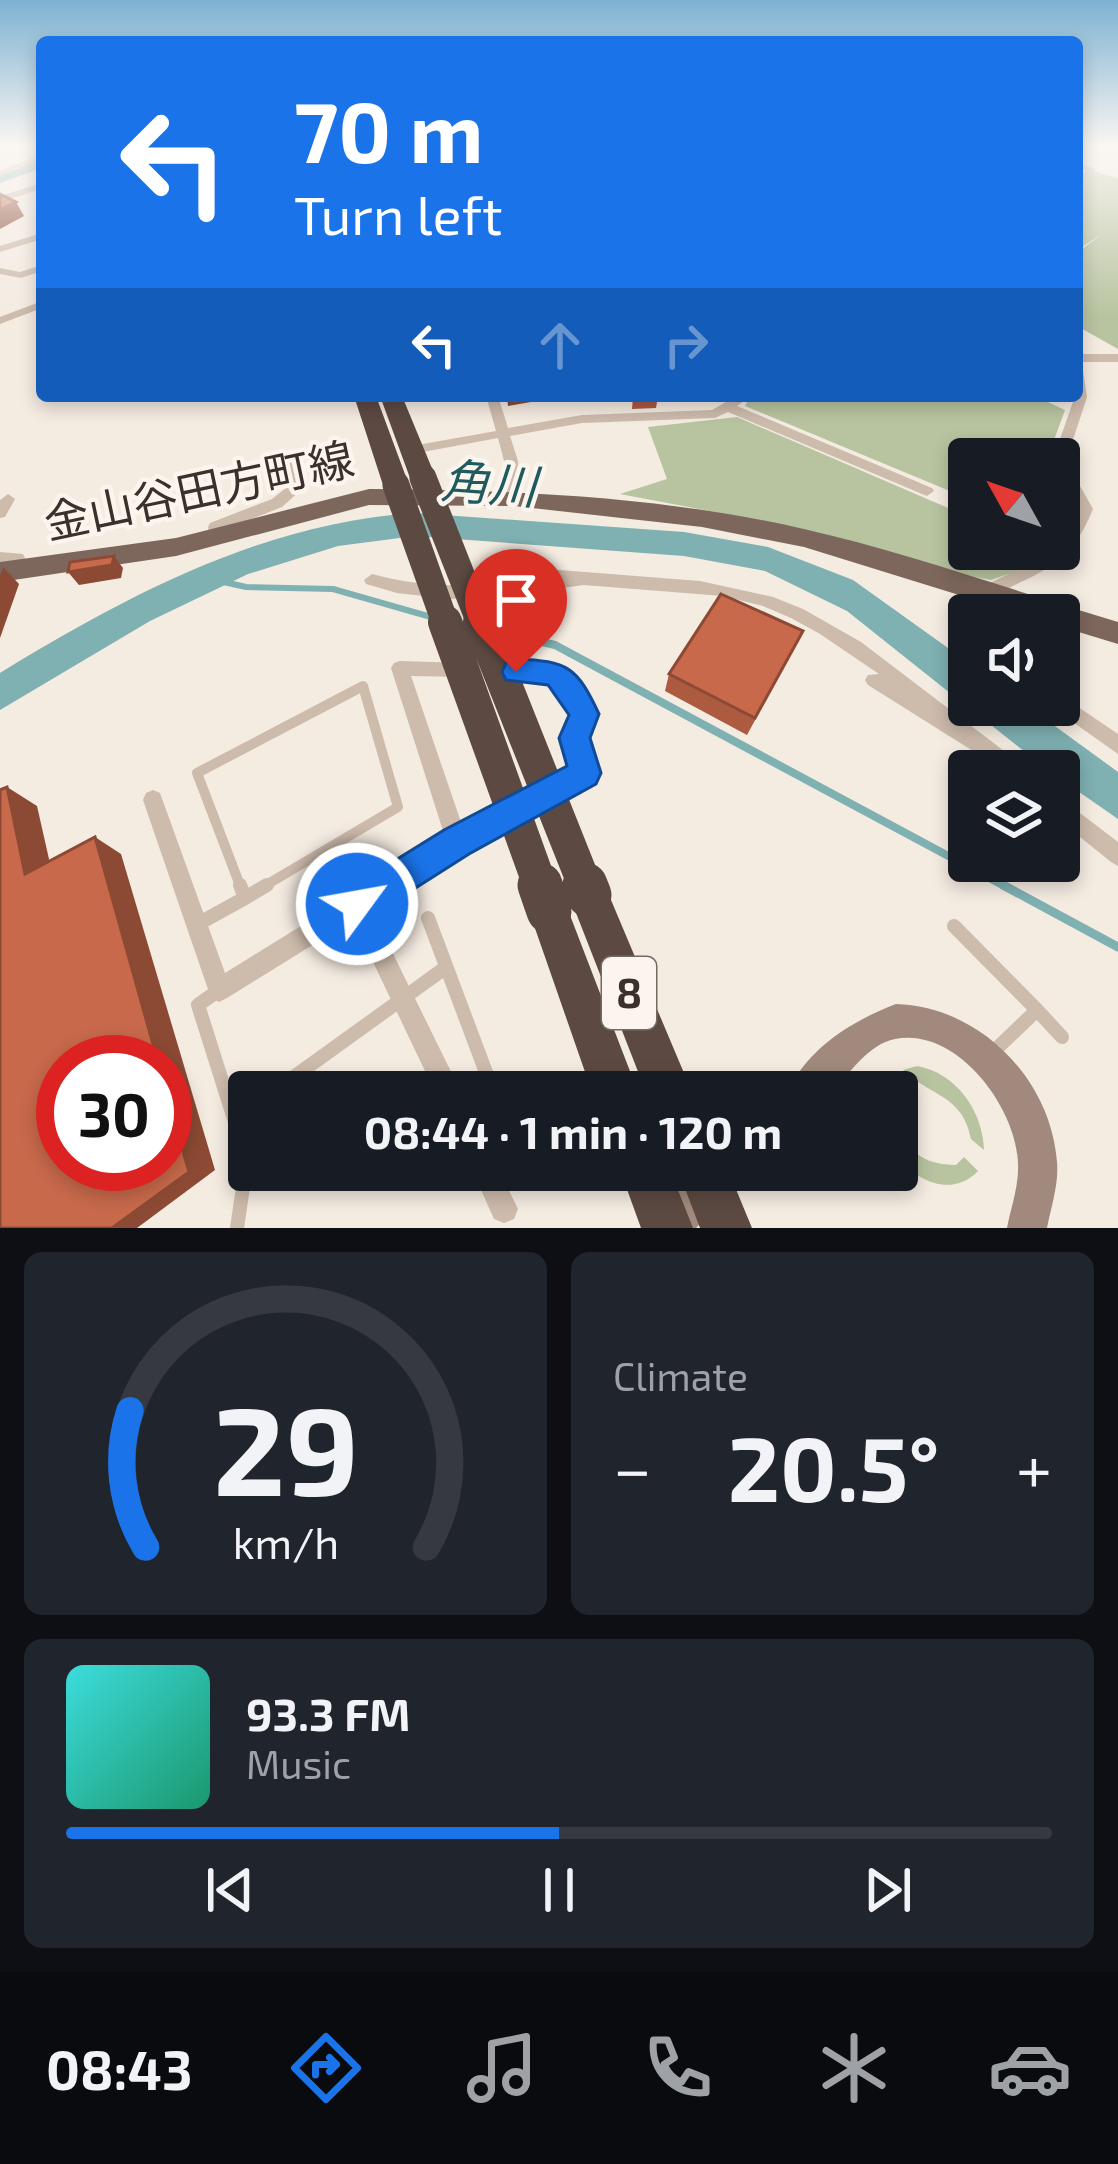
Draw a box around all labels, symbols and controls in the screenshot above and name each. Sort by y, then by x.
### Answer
text: 70 m [294,79,484,180]
icon: left [96,84,252,240]
text: Turn left [294,181,503,246]
icon: left [401,312,467,378]
icon: ahead [527,312,593,378]
icon: right [653,312,719,378]
street label: 金山谷田方町線 [39,430,358,548]
north arrow [948,438,1080,570]
map controls [948,438,1080,882]
water label: 角川 [439,450,544,515]
pin [465,549,567,672]
icon: arrive [483,567,549,633]
button: sound [948,594,1080,726]
button: layers [948,750,1080,882]
position arrow [294,841,420,967]
road number: 8 [602,957,656,1029]
speed limit sign: 30 [36,1035,192,1191]
text: 08:44 · 1 min · 120 m [364,1104,782,1158]
text: Climate [613,1352,748,1399]
text: 29 [212,1371,359,1521]
text: 20.5° [728,1412,939,1520]
text: − [613,1427,652,1506]
text: + [1016,1427,1052,1506]
text: km/h [232,1515,339,1567]
text: 93.3 FM [246,1686,411,1740]
text: Music [246,1740,351,1787]
icon: previous [197,1857,263,1923]
icon: pause [526,1857,592,1923]
icon: next [855,1857,921,1923]
icon: directions [284,2026,368,2110]
icon: music [460,2026,544,2110]
icon: phone [636,2026,720,2110]
icon: climate [812,2026,896,2110]
icon: car [988,2026,1072,2110]
text: 08:43 [46,2036,193,2101]

